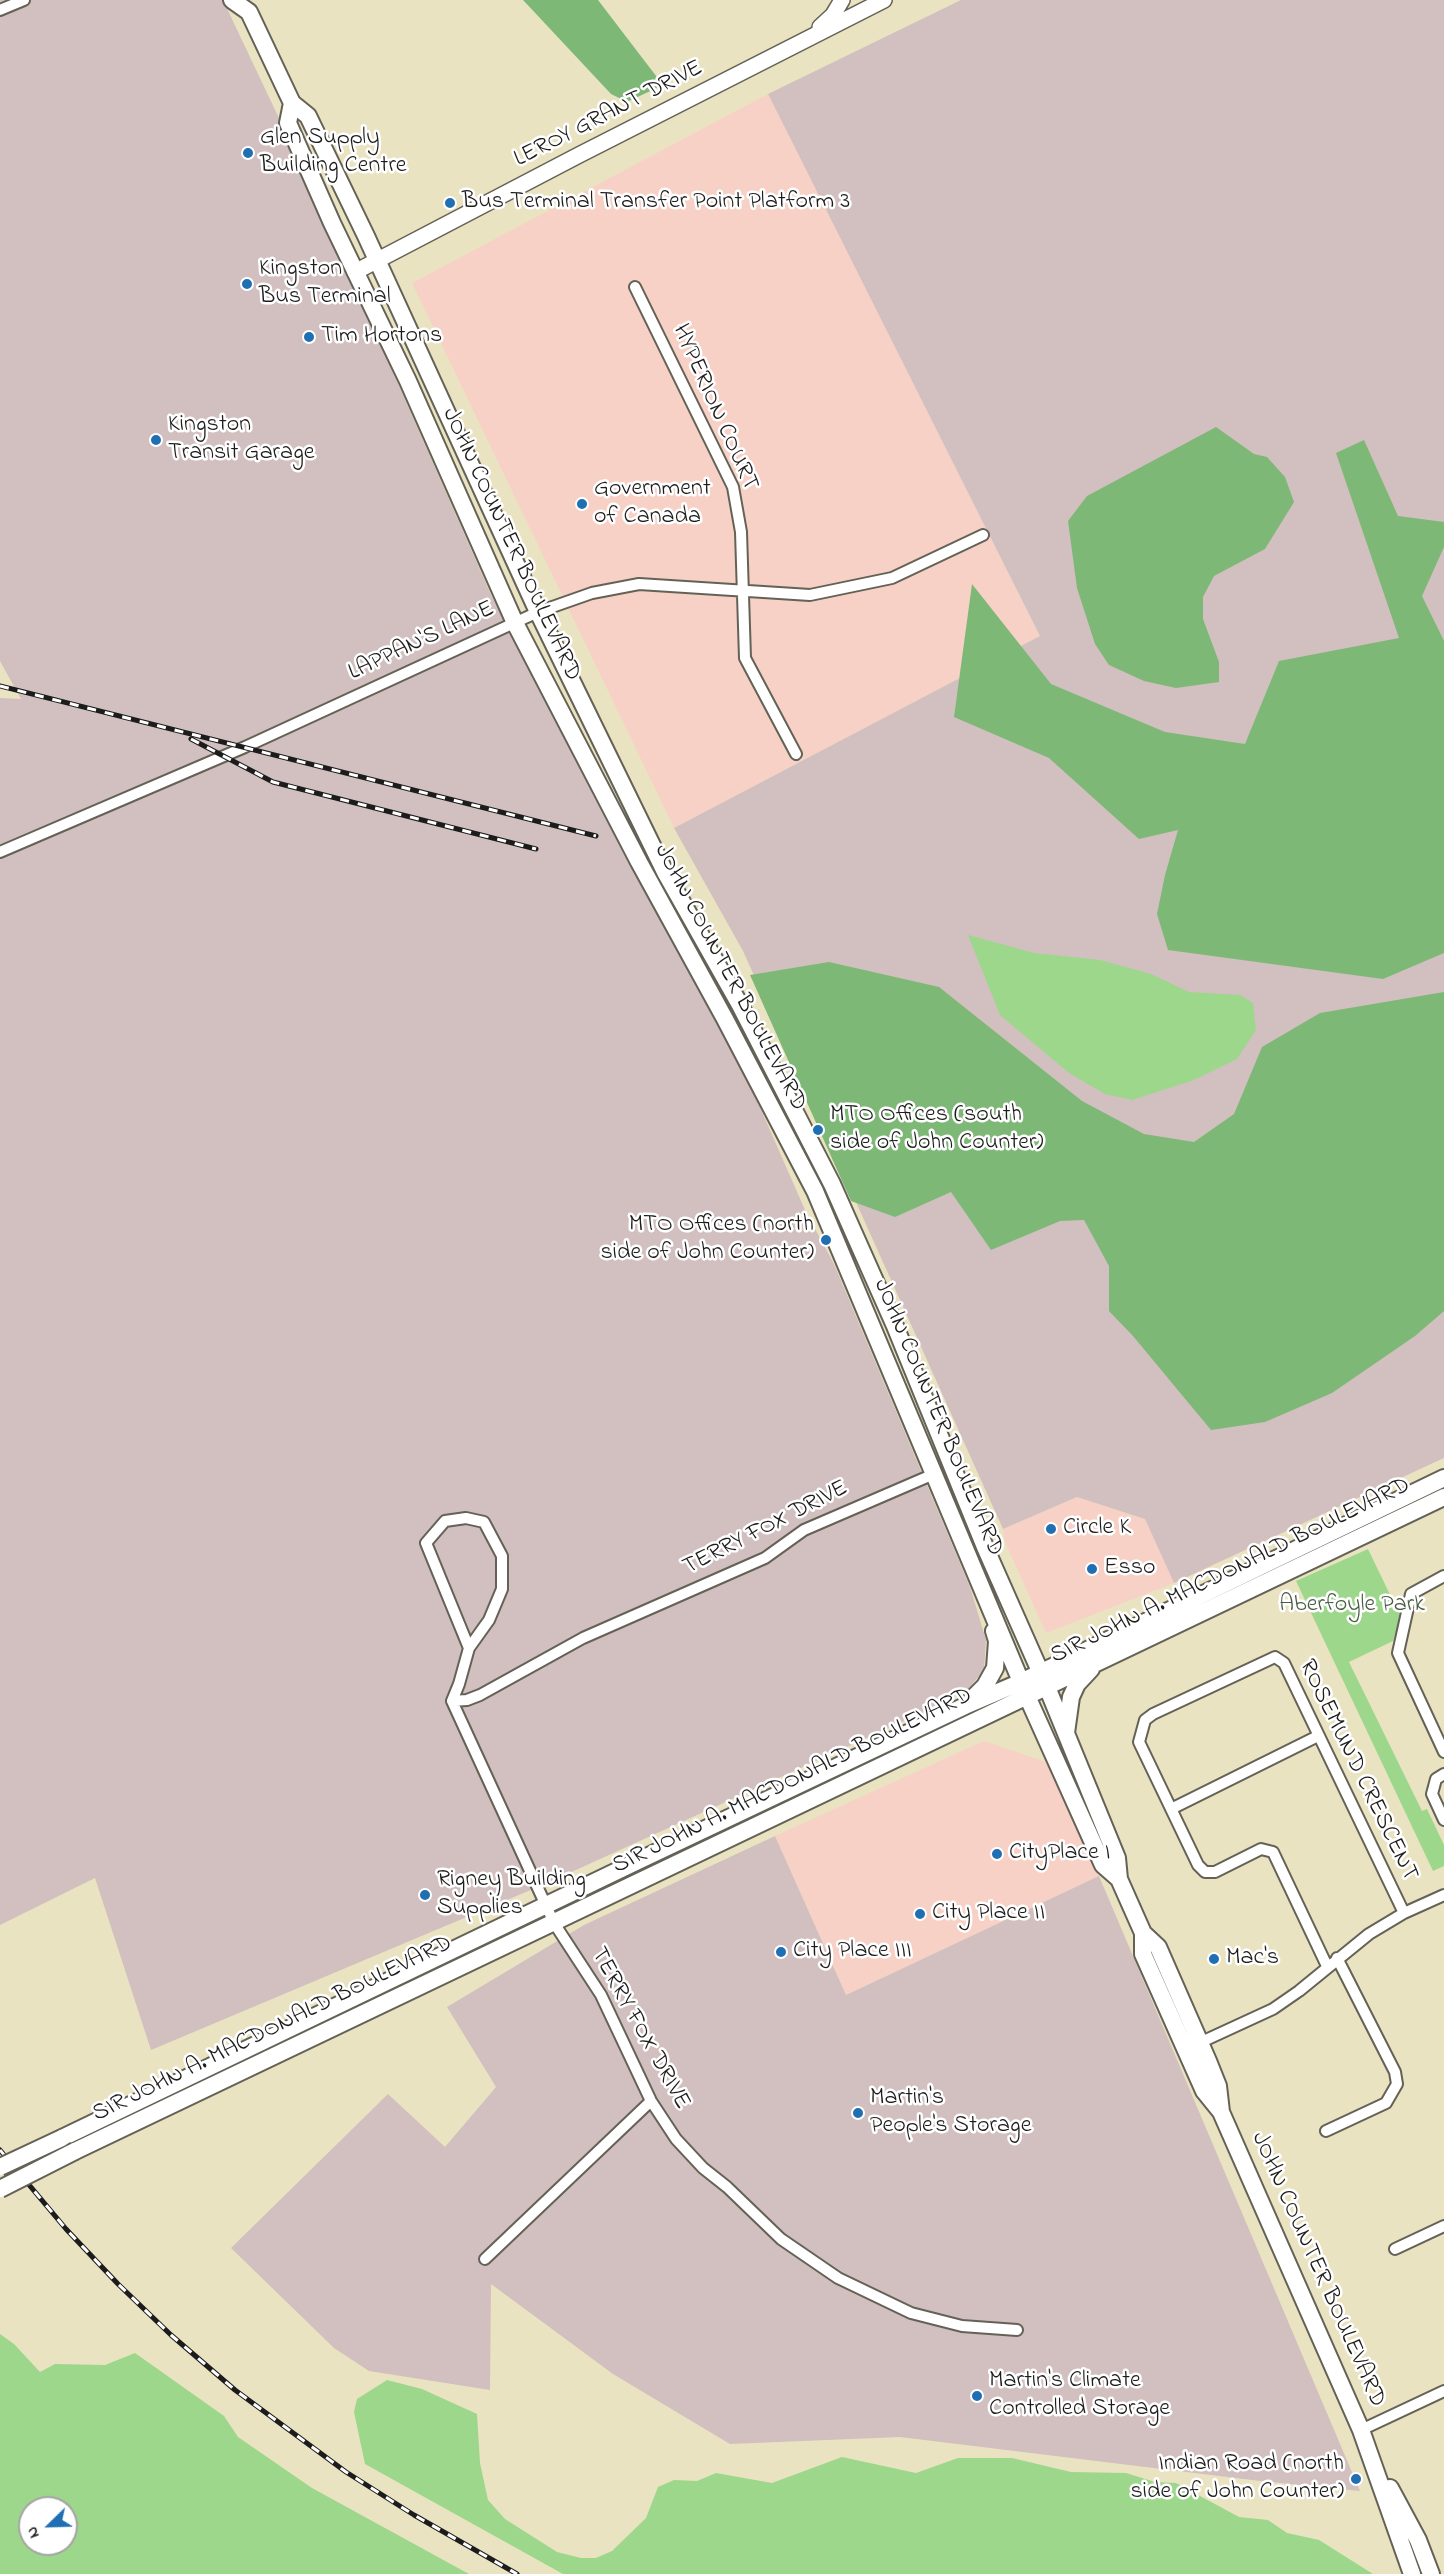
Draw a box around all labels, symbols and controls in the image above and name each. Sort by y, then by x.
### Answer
street label: LEROY GRANT DRIVE [510,55,708,175]
place label: Glen Supply Building Centre [260,125,407,181]
marker: Glen Supply Building Centre [241,146,255,160]
place label: Bus Terminal Transfer Point Platform 3 [462,189,850,217]
marker: Bus Terminal Transfer Point Platform 3 [443,196,457,210]
place label: Kingston Bus Terminal [259,256,391,312]
marker: Kingston Bus Terminal [240,277,254,291]
street label: HYPERION COURT [664,320,764,496]
place label: Tim Hortons [321,323,442,351]
marker: Tim Hortons [302,330,316,344]
street label: JOHN COUNTER BOULEVARD [434,404,586,686]
place label: Kingston Transit Garage [168,412,315,468]
marker: Kingston Transit Garage [149,433,163,447]
place label: Government of Canada [594,476,711,532]
marker: Government of Canada [575,497,589,511]
street label: LAPPAN'S LANE [344,596,500,688]
street label: JOHN COUNTER BOULEVARD [646,840,812,1116]
place label: MTO Offices (south side of John Counter) [830,1102,1043,1158]
marker: MTO Offices (south side of John Counter) [811,1123,825,1137]
place label: MTO Offices (north side of John Counter) [601,1212,814,1268]
marker: MTO Offices (north side of John Counter) [819,1233,833,1247]
street label: JOHN COUNTER BOULEVARD [865,1275,1009,1561]
street label: SIR JOHN A. MACDONALD BOULEVARD [1047,1472,1415,1672]
street label: TERRY FOX DRIVE [679,1475,853,1583]
place label: Circle K [1063,1515,1131,1543]
marker: Circle K [1044,1522,1058,1536]
place label: Esso [1104,1555,1155,1583]
marker: Esso [1085,1562,1099,1576]
park label: Aberfoyle Park [1279,1592,1425,1620]
street label: ROSEMUND CRESCENT [1291,1656,1423,1886]
street label: SIR JOHN A. MACDONALD BOULEVARD [609,1682,977,1882]
place label: CityPlace I [1009,1840,1110,1868]
marker: CityPlace I [990,1847,1004,1861]
place label: Rigney Building Supplies [437,1867,586,1923]
marker: Rigney Building Supplies [418,1888,432,1902]
place label: City Place II [932,1900,1045,1928]
marker: City Place II [913,1907,927,1921]
street label: SIR JOHN A. MACDONALD BOULEVARD [89,1930,457,2130]
place label: City Place III [793,1938,912,1966]
street label: TERRY FOX DRIVE [583,1943,695,2115]
marker: City Place III [774,1945,788,1959]
place label: Mac's [1226,1945,1279,1973]
marker: Mac's [1207,1952,1221,1966]
place label: Martin's People's Storage [870,2085,1031,2141]
marker: Martin's People's Storage [851,2106,865,2120]
street label: JOHN COUNTER BOULEVARD [1243,2128,1391,2412]
place label: Martin's Climate Controlled Storage [989,2368,1170,2424]
marker: Martin's Climate Controlled Storage [970,2389,984,2403]
place label: Indian Road (north side of John Counter) [1131,2451,1344,2507]
marker: Indian Road (north side of John Counter) [1349,2472,1363,2486]
north arrow [18,2496,78,2556]
text: N [20,2523,46,2542]

